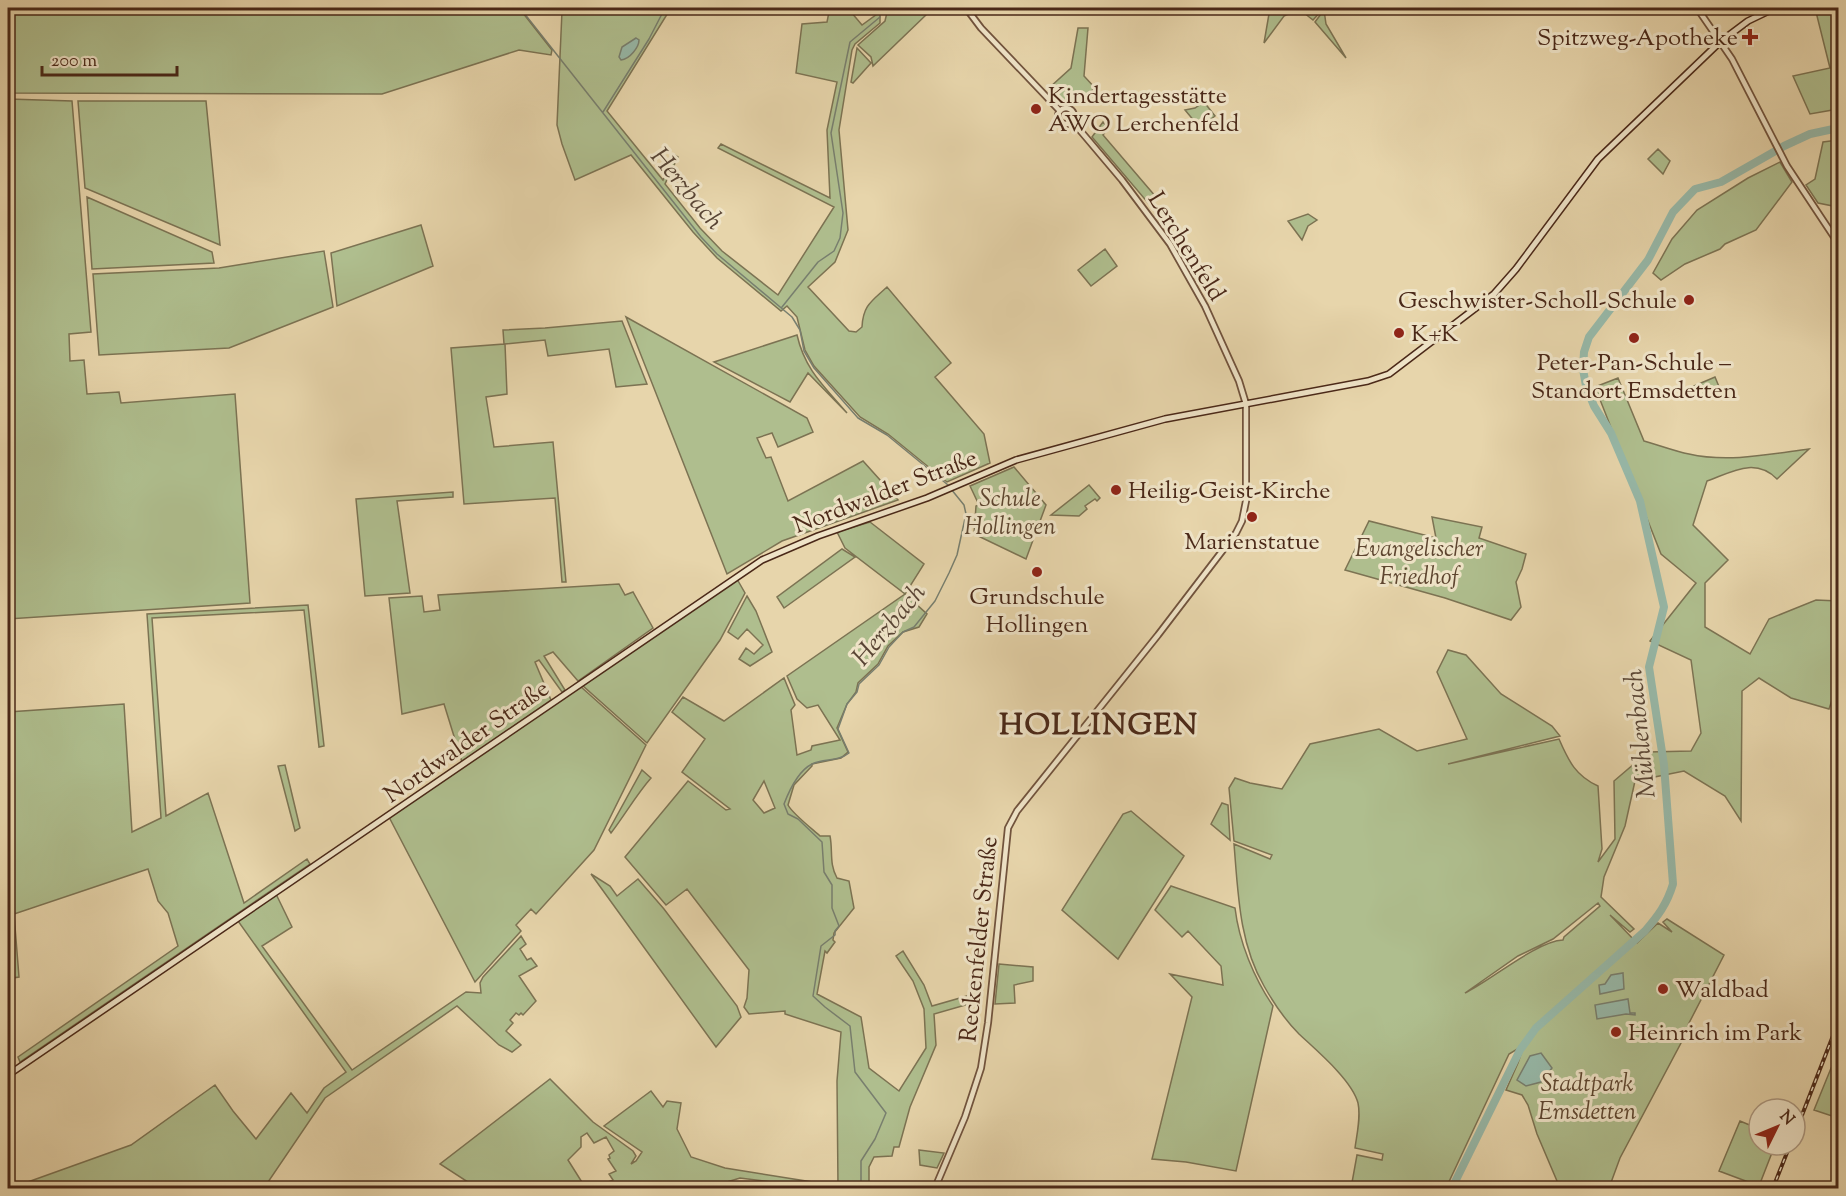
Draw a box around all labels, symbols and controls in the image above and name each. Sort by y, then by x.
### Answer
place label: Spitzweg-Apotheke [1537,22,1738,56]
marker: Spitzweg-Apotheke [1743,30,1757,44]
scale bar [42,39,177,77]
text: 200 m [51,49,97,75]
place label: Kindertagesstätte AWO Lerchenfeld [1048,80,1240,142]
marker: Kindertagesstätte AWO Lerchenfeld [1029,102,1043,116]
water label: Herzbach [641,140,732,239]
street label: Lerchenfeld [1138,186,1233,309]
place label: Geschwister-Scholl-Schule [1398,285,1677,319]
marker: Geschwister-Scholl-Schule [1682,293,1696,307]
place label: K+K [1411,318,1458,352]
marker: K+K [1392,326,1406,340]
marker: Peter-Pan-Schule – Standort Emsdetten [1627,331,1641,345]
place label: Peter-Pan-Schule – Standort Emsdetten [1531,347,1737,409]
street label: Nordwalder Straße [789,442,983,544]
place label: Heilig-Geist-Kirche [1128,475,1330,509]
park label: Schule Hollingen [964,483,1056,545]
marker: Heilig-Geist-Kirche [1109,483,1123,497]
marker: Marienstatue [1245,510,1259,524]
place label: Marienstatue [1184,526,1320,560]
park label: Evangelischer Friedhof [1355,533,1484,595]
marker: Grundschule Hollingen [1030,565,1044,579]
water label: Herzbach [844,576,936,675]
place label: Grundschule Hollingen [969,581,1105,643]
water label: Mühlenbach [1616,667,1667,800]
street label: Nordwalder Straße [378,673,557,812]
district label: HOLLINGEN [999,705,1199,748]
street label: Reckenfelder Straße [952,835,1008,1044]
place label: Waldbad [1675,974,1769,1008]
marker: Waldbad [1656,982,1670,996]
place label: Heinrich im Park [1628,1017,1802,1051]
marker: Heinrich im Park [1609,1025,1623,1039]
park label: Stadtpark Emsdetten [1538,1068,1637,1130]
north arrow [1747,1097,1807,1157]
text: N [1773,1106,1799,1131]

